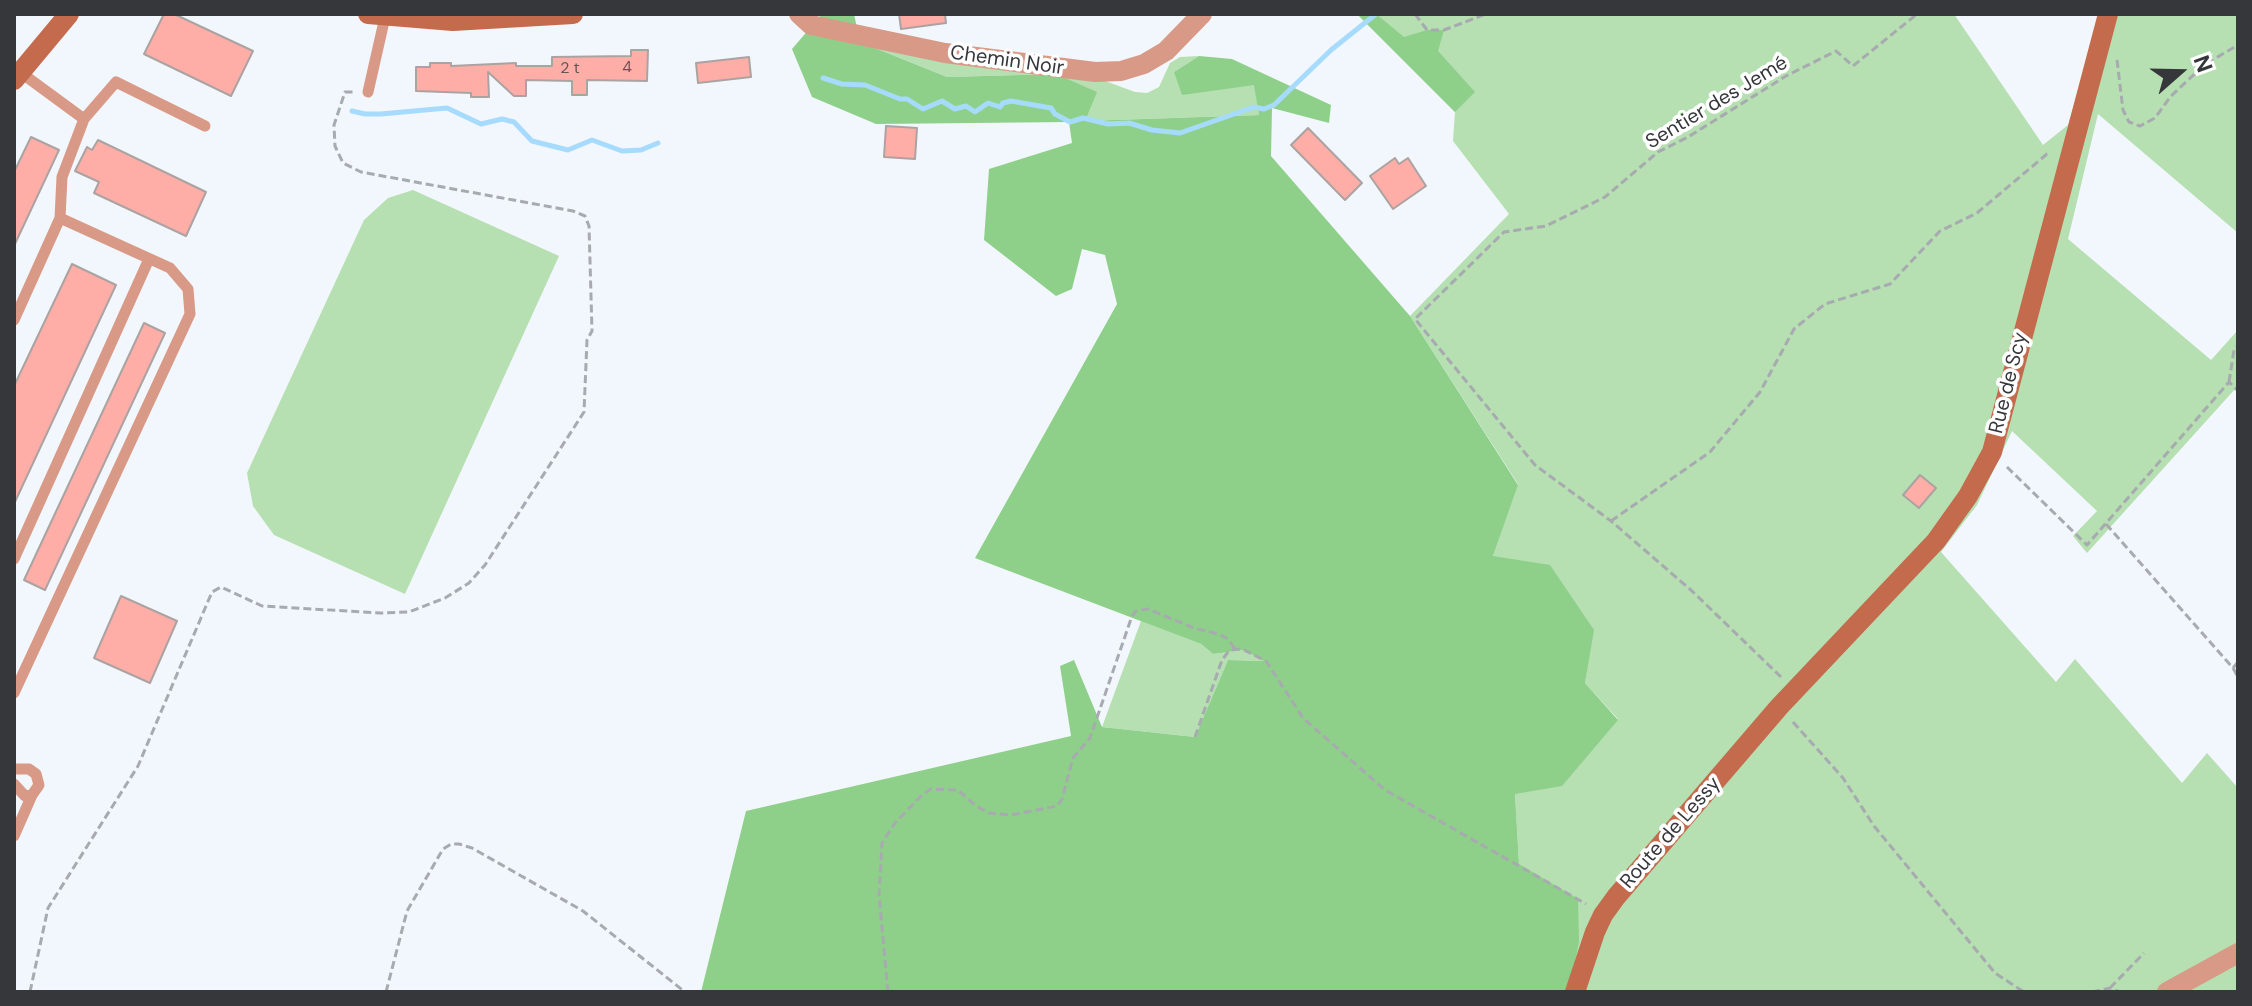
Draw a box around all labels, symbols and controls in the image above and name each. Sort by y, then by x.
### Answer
north arrow [2140,32,2220,112]
street label: Chemin Noir [949,41,1065,81]
street label: Sentier des Jemé [1642,51,1792,155]
text: N [2187,51,2219,76]
house number: 4 [622,58,632,78]
house number: 2 t [560,59,580,79]
street label: Rue de Scy [1985,330,2033,436]
street label: Route de Lessy [1616,772,1726,894]

